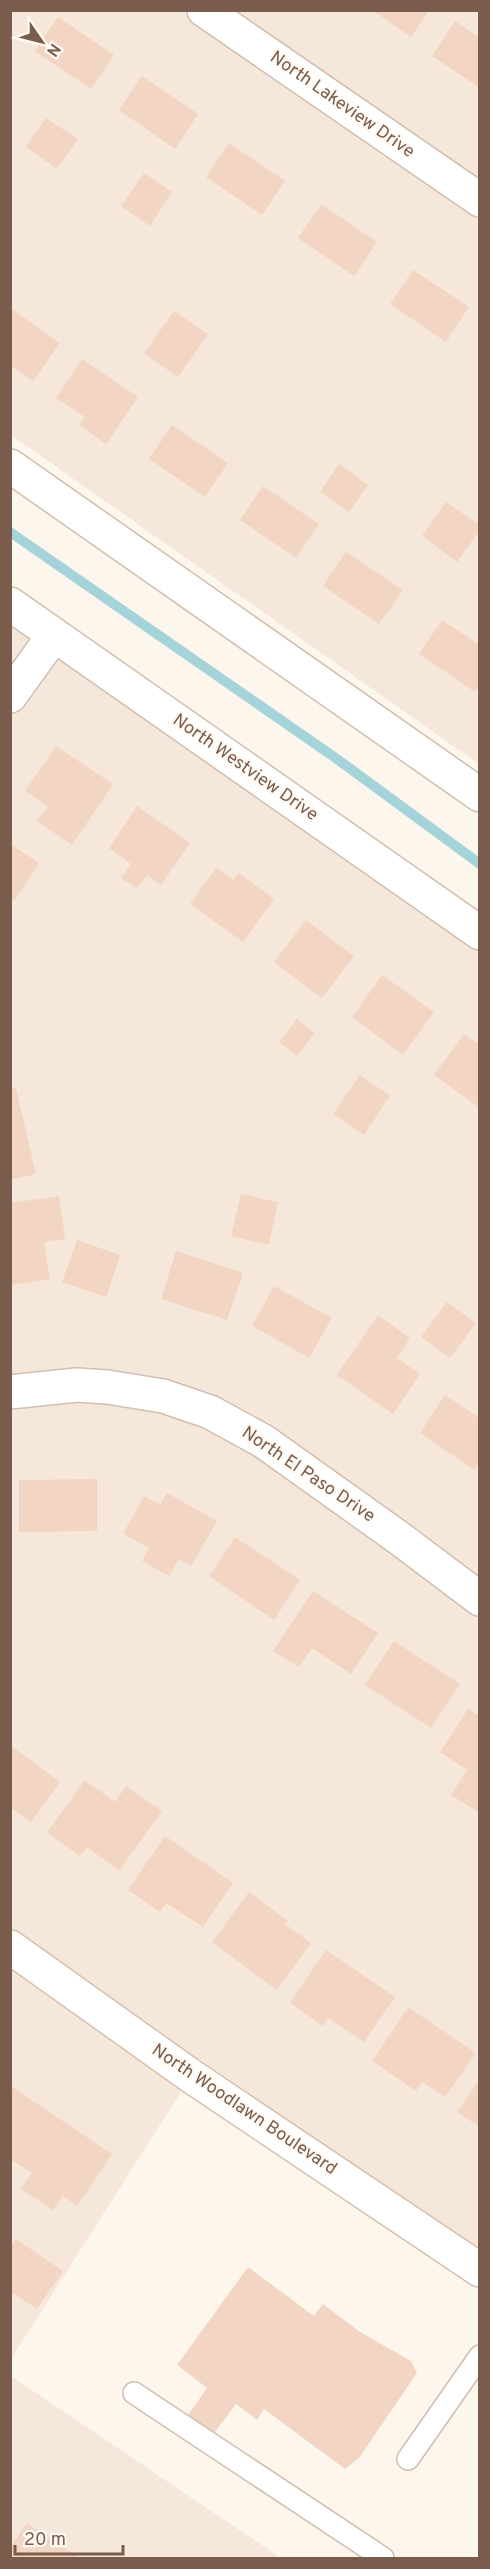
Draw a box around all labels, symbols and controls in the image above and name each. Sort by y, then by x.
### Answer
north arrow [12,12,72,72]
text: N [41,39,64,60]
street label: North Lakeview Drive [265,46,419,164]
street label: North Westview Drive [168,709,322,827]
street label: North El Paso Drive [237,1422,379,1528]
street label: North Woodlawn Boulevard [147,2039,341,2181]
scale bar [15,2518,123,2556]
text: 20 m [24,2529,66,2552]

